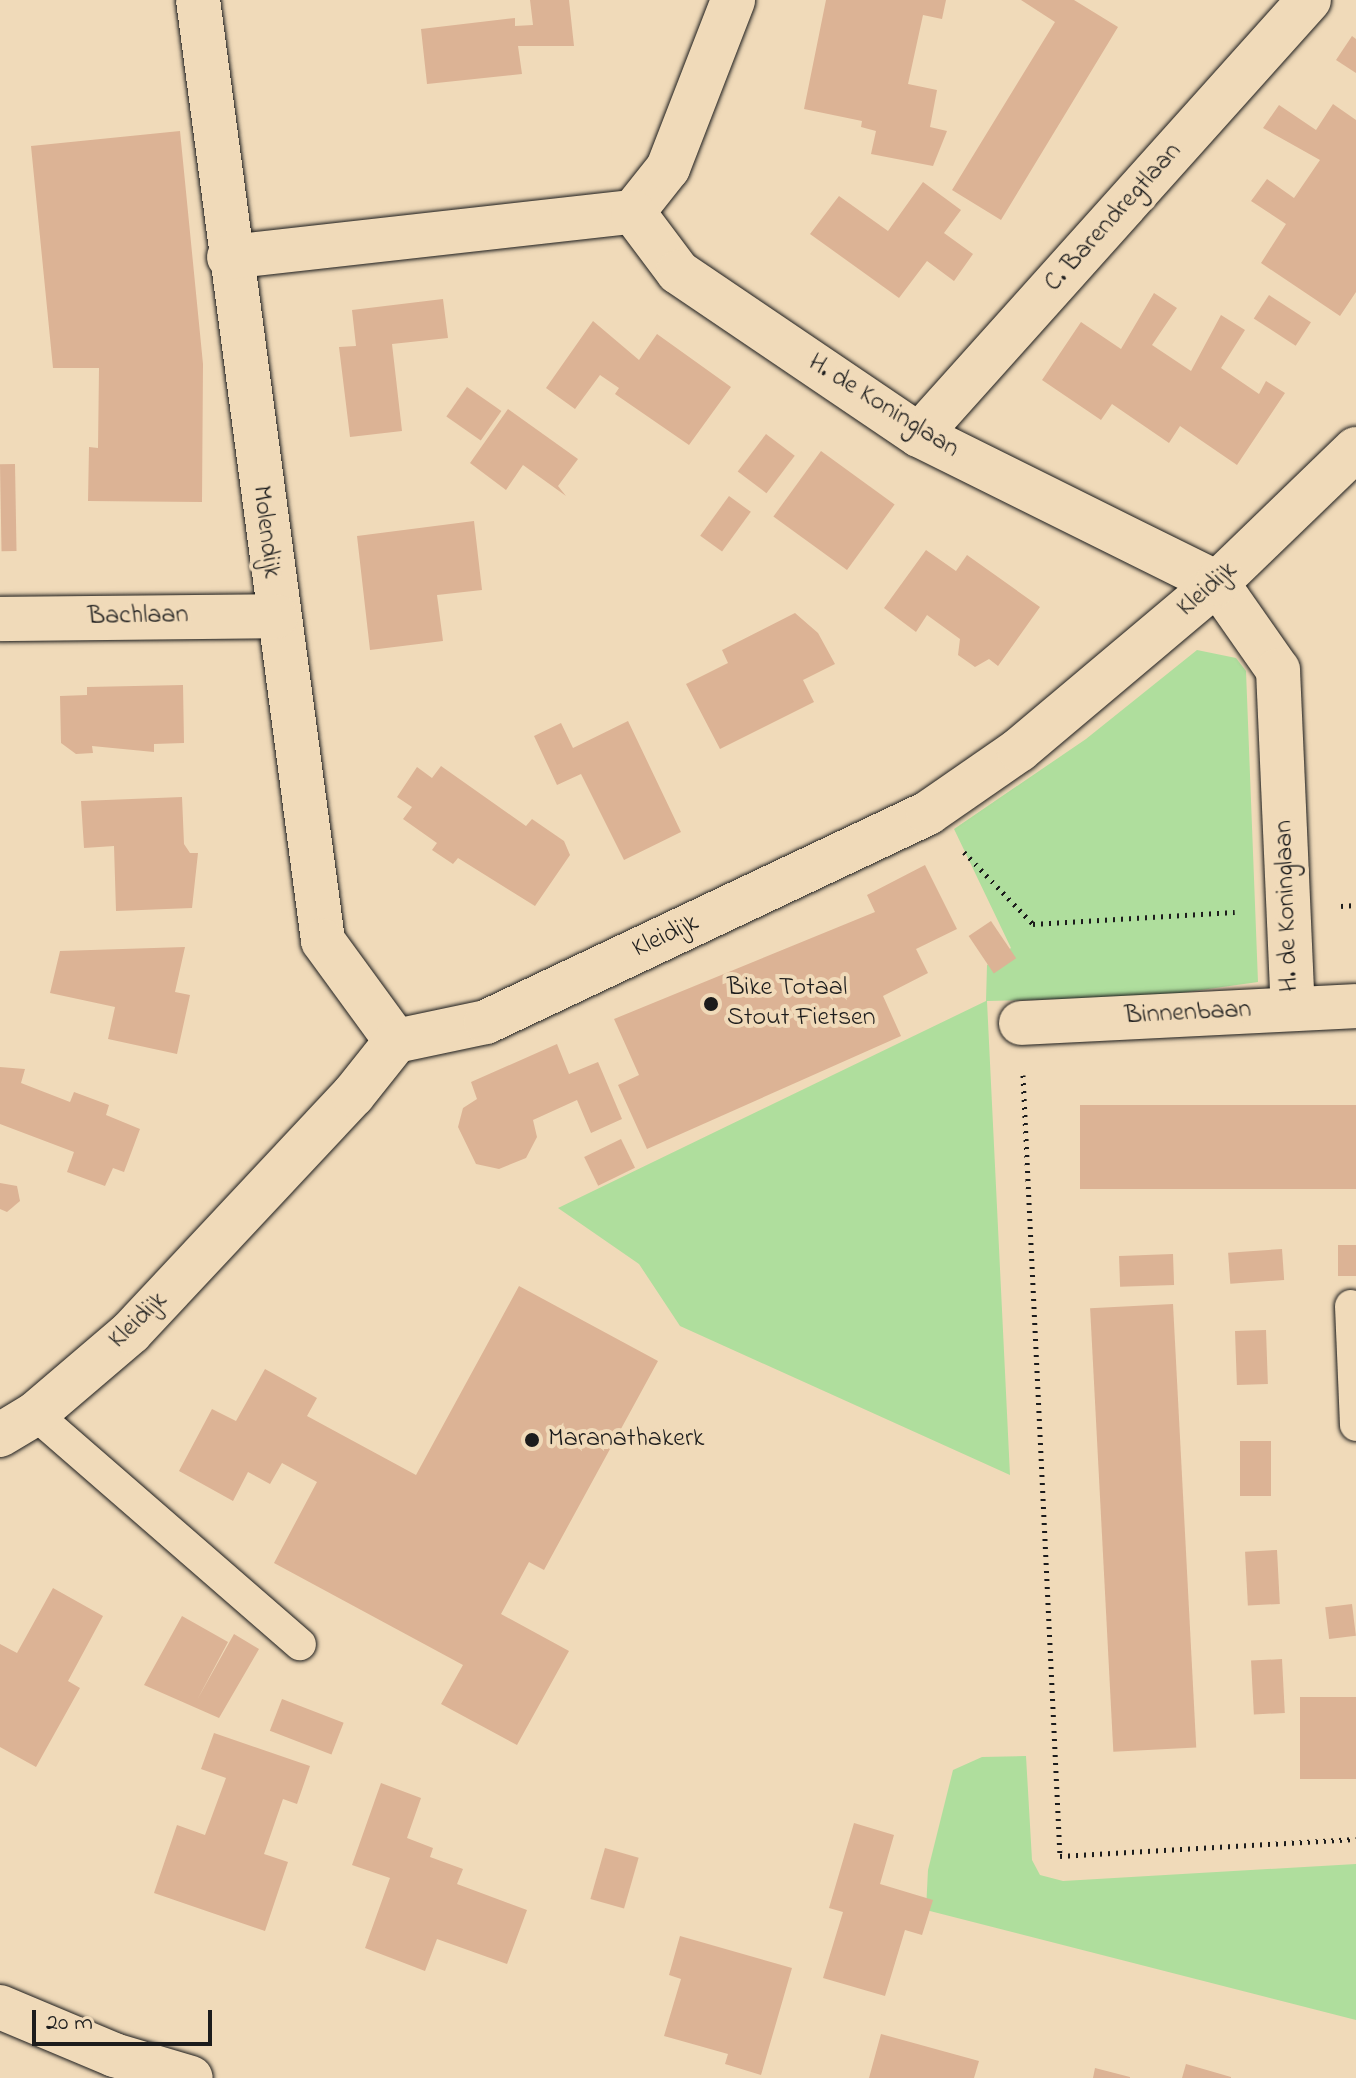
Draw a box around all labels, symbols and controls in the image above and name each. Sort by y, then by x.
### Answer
street label: C. Barendregtlaan [1039,137,1189,299]
street label: H. de Koninglaan [802,348,964,466]
street label: Molendijk [244,484,286,580]
street label: Kleidijk [1172,556,1244,624]
street label: Bachlaan [87,601,189,633]
street label: H. de Koninglaan [1269,819,1307,993]
street label: Kleidijk [628,908,704,966]
place label: Bike Totaal Stout Fietsen [727,973,876,1034]
marker: Bike Totaal Stout Fietsen [702,995,720,1013]
street label: Binnenbaan [1124,995,1252,1033]
street label: Kleidijk [103,1286,175,1356]
place label: Maranathakerk [548,1424,704,1456]
marker: Maranathakerk [523,1431,541,1449]
scale bar [36,1994,216,2044]
text: 20 m [46,2006,93,2041]

